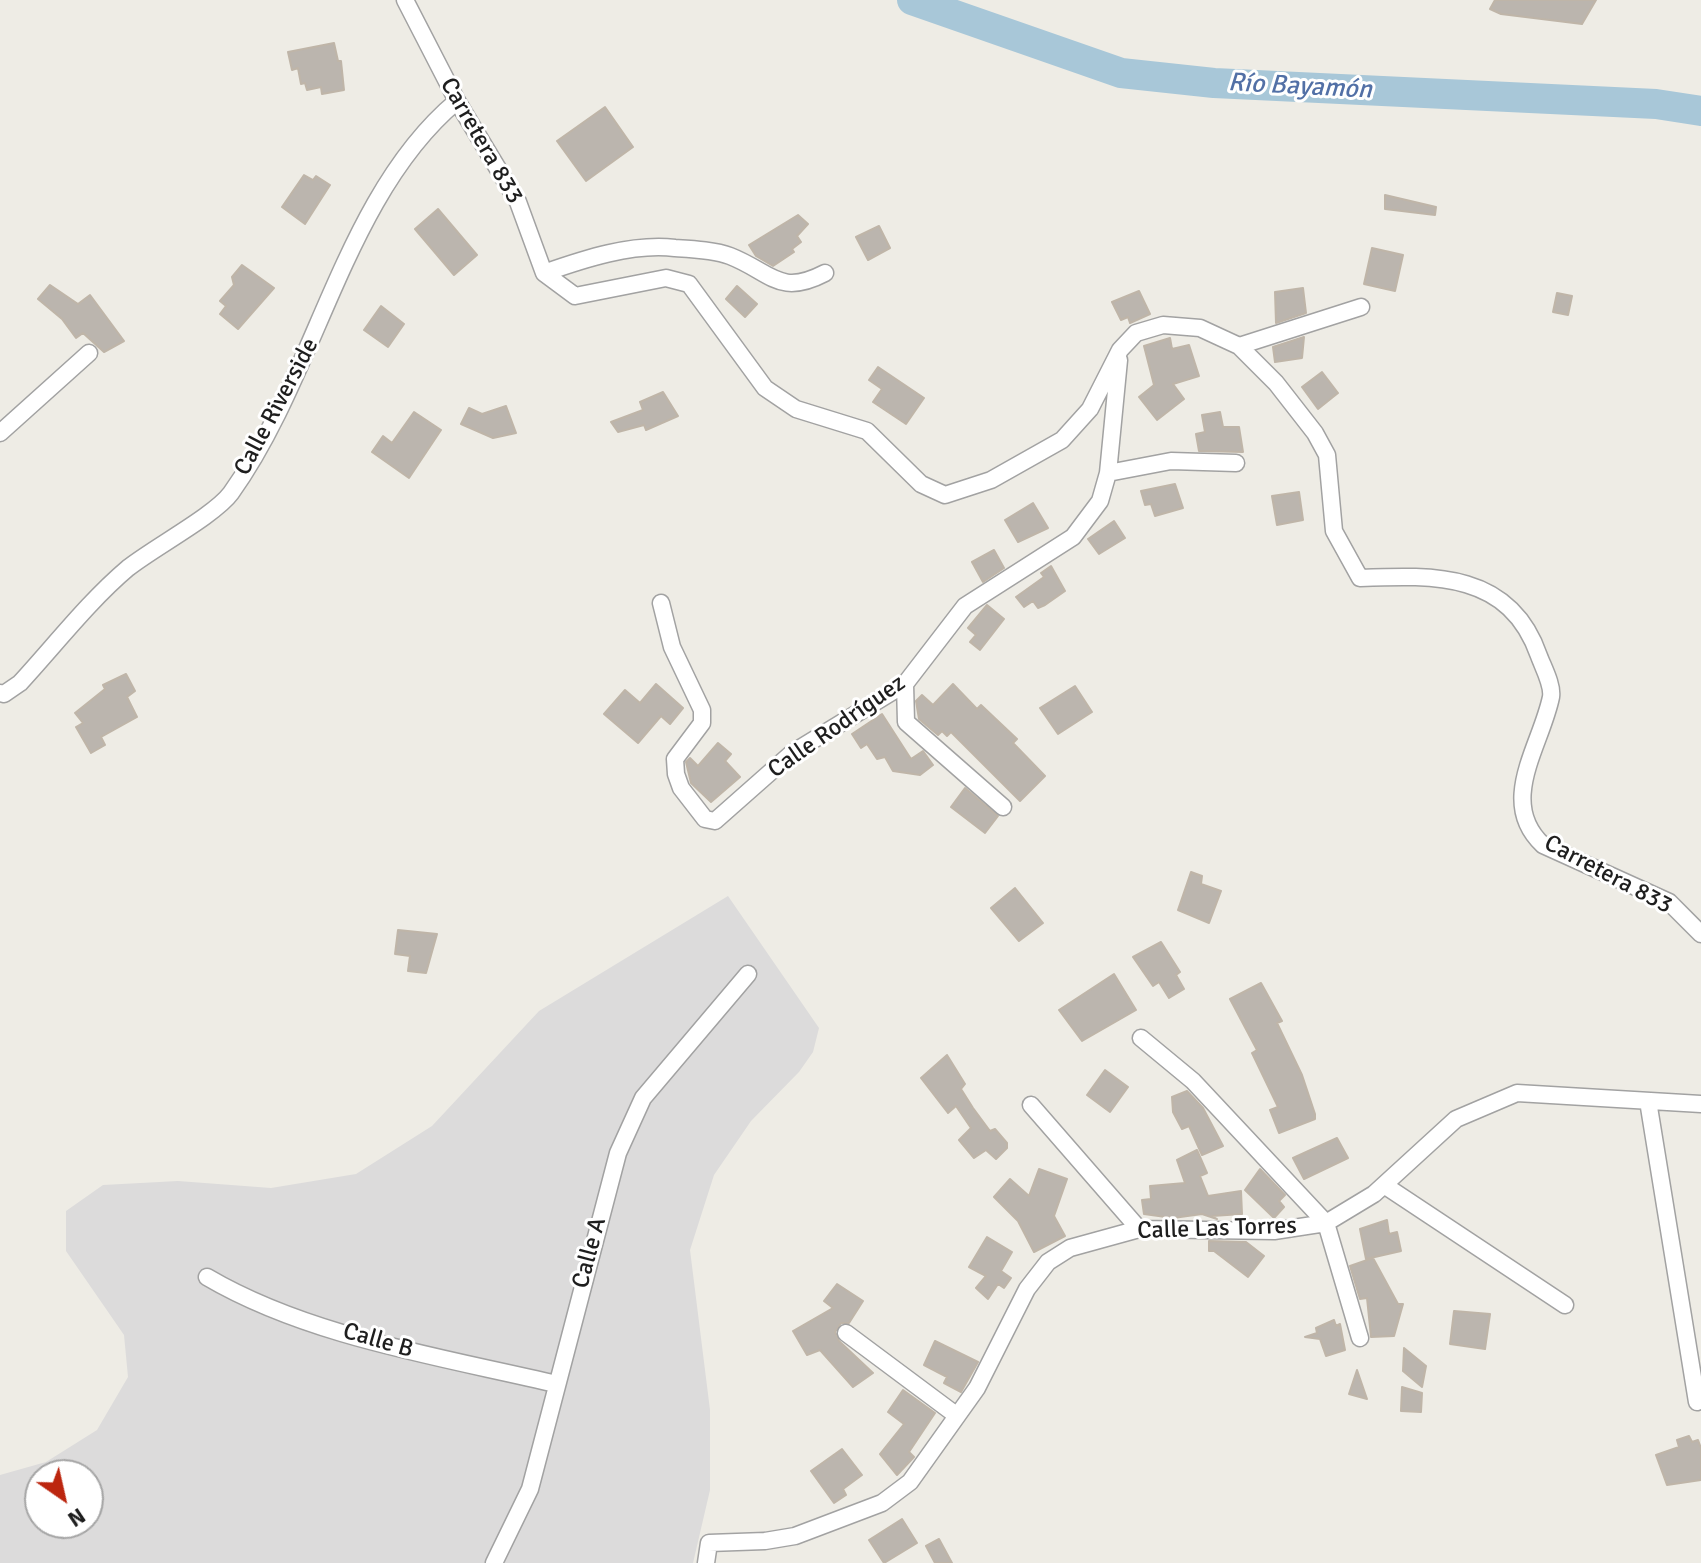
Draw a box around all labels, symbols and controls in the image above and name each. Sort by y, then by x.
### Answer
water label: Río Bayamón [1227,68,1373,106]
street label: Carretera 833 [433,73,529,209]
street label: Calle Riverside [229,333,325,481]
street label: Calle Rodríguez [763,669,911,785]
street label: Carretera 833 [1539,829,1677,921]
street label: Calle Las Torres [1137,1212,1297,1246]
street label: Calle A [567,1214,613,1292]
street label: Calle B [339,1317,417,1365]
north arrow [24,1459,104,1539]
text: N [63,1502,90,1533]

